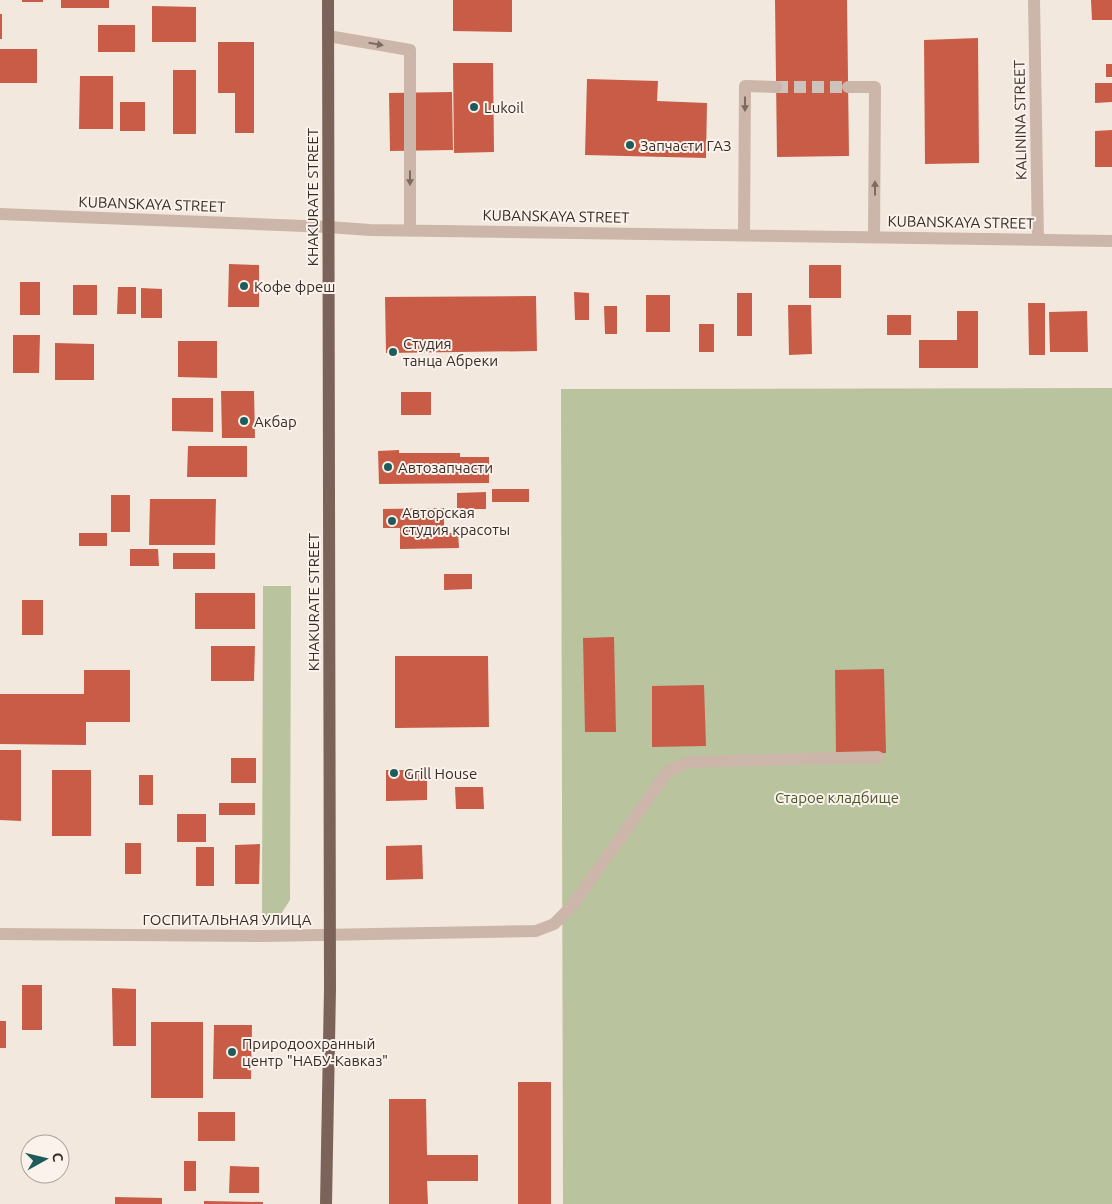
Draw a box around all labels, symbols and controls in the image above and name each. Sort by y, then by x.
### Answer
one-way arrow [368,40,384,48]
street label: KALININA STREET [1010,59,1030,180]
one-way arrow [740,96,748,112]
place label: Lukoil [484,99,524,116]
marker: Lukoil [468,101,480,113]
street label: KHAKURATE STREET [304,127,321,266]
place label: Запчасти ГАЗ [640,137,732,154]
marker: Запчасти ГАЗ [624,139,636,151]
one-way arrow [406,170,414,186]
one-way arrow [871,180,879,196]
street label: KUBANSKAYA STREET [78,193,226,215]
street label: KUBANSKAYA STREET [482,206,630,226]
street label: KUBANSKAYA STREET [887,212,1035,232]
place label: Кофе фреш [254,278,335,295]
marker: Кофе фреш [238,280,250,292]
place label: Студия танца Абреки [403,335,498,369]
marker: Студия танца Абреки [387,346,399,358]
place label: Акбар [254,413,297,430]
marker: Акбар [238,415,250,427]
place label: Автозапчасти [398,459,493,476]
marker: Автозапчасти [382,461,394,473]
place label: Авторская студия красоты [402,504,510,538]
marker: Авторская студия красоты [386,515,398,527]
street label: KHAKURATE STREET [305,532,322,671]
place label: Grill House [404,765,477,782]
marker: Grill House [388,767,400,779]
park label: Старое кладбище [775,789,899,806]
street label: ГОСПИТАЛЬНАЯ УЛИЦА [143,911,312,928]
place label: Природоохранный центр "НАБУ-Кавказ" [242,1035,388,1069]
marker: Природоохранный центр "НАБУ-Кавказ" [226,1046,238,1058]
north arrow [20,1134,70,1184]
text: С [49,1152,66,1163]

